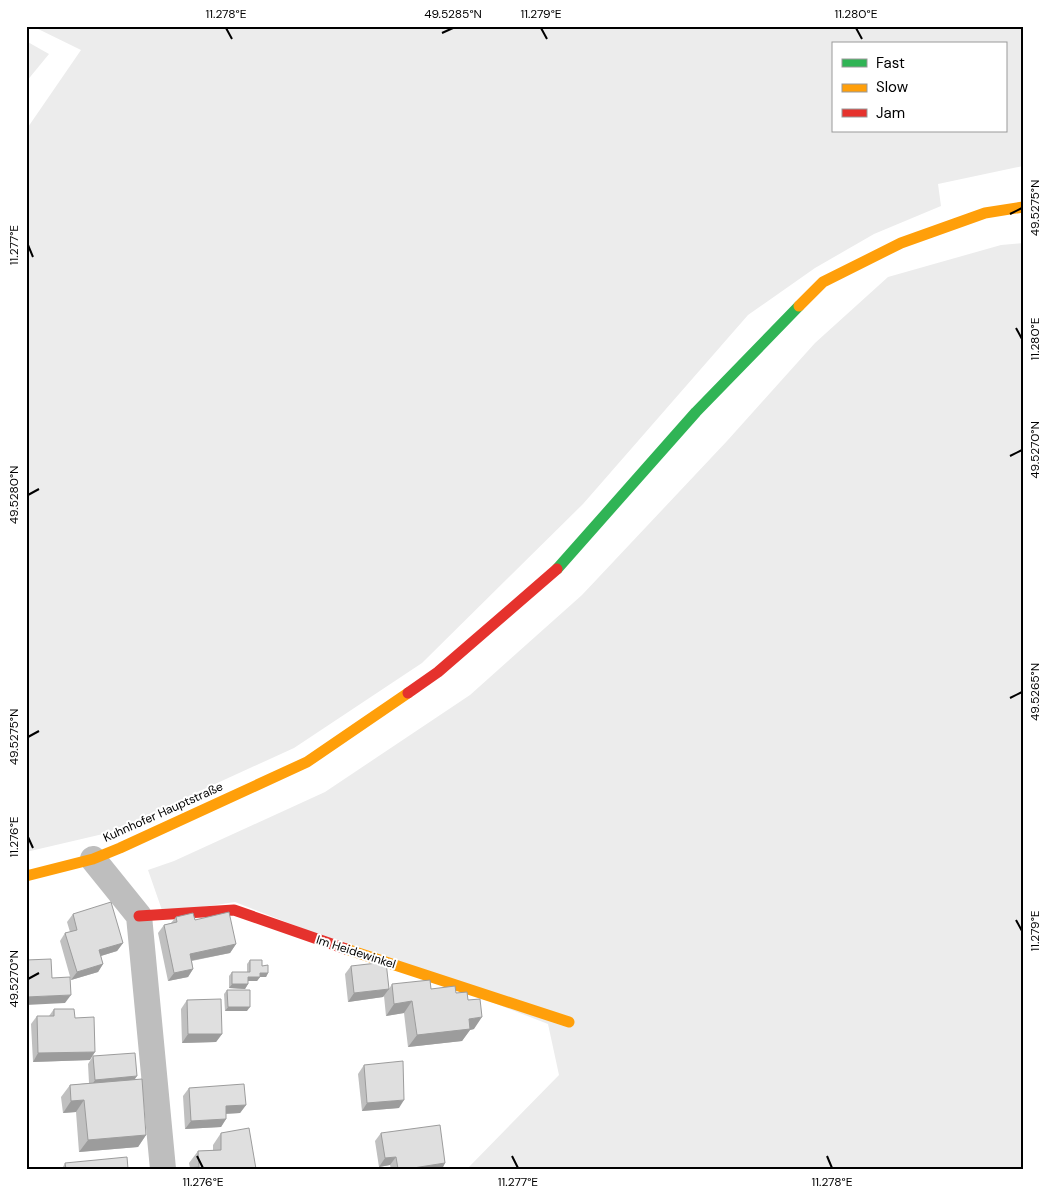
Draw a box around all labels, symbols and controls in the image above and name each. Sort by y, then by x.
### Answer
text: 11.278°E [206,6,247,22]
text: 49.5285°N [424,6,482,22]
text: 11.279°E [520,6,562,22]
text: 11.280°E [835,6,878,22]
legend [832,42,1006,132]
text: Fast [876,53,905,73]
text: Slow [876,77,909,97]
text: Jam [876,103,905,123]
text: 49.5275°N [1027,180,1043,236]
text: 11.277°E [6,225,22,265]
text: 11.280°E [1027,317,1043,360]
text: 49.5270°N [1027,421,1043,479]
text: 49.5280°N [6,466,22,524]
text: 49.5265°N [1027,663,1043,721]
text: 49.5275°N [6,709,22,765]
street label: Kuhnhofer Hauptstraße [101,778,225,846]
text: 11.276°E [6,816,22,858]
text: 11.279°E [1027,910,1043,952]
street label: Im Heidewinkel [314,932,398,972]
text: 49.5270°N [6,950,22,1008]
text: 11.276°E [182,1174,224,1190]
text: 11.277°E [498,1174,538,1190]
text: 11.278°E [812,1174,853,1190]

